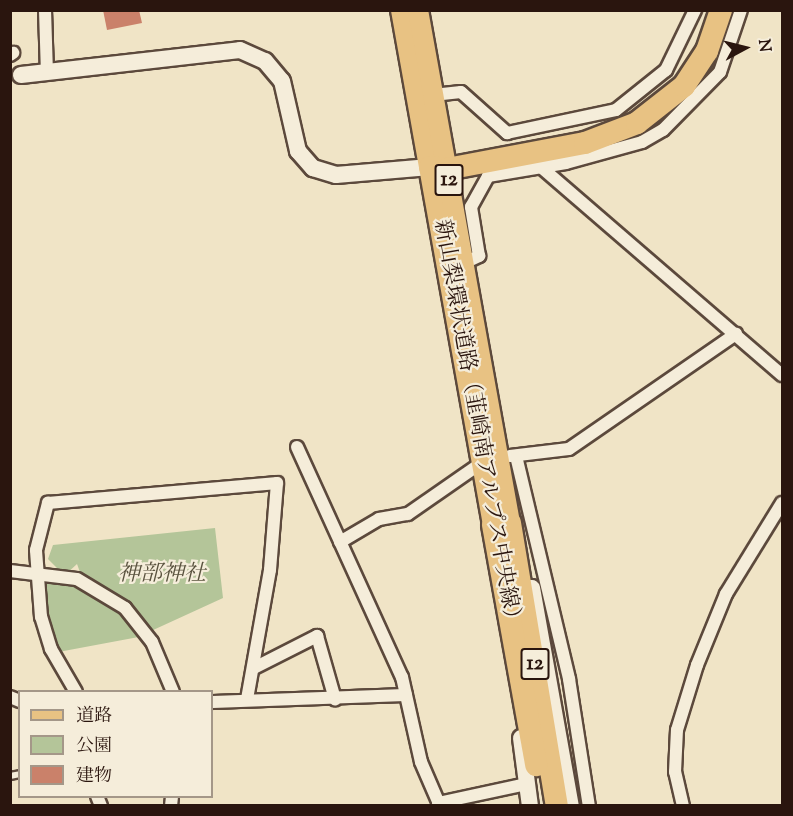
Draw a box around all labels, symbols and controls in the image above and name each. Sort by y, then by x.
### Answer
north arrow [715,18,775,78]
text: N [751,38,776,53]
road number: 12 [434,162,464,198]
street label: 新山梨環状道路（韮崎南アルプス中央線） [427,217,525,633]
park label: 神部神社 [118,563,206,589]
road number: 12 [520,646,550,682]
legend [18,690,213,798]
text: 道路 [76,704,112,730]
text: 公園 [76,734,112,760]
text: 建物 [76,764,112,790]

